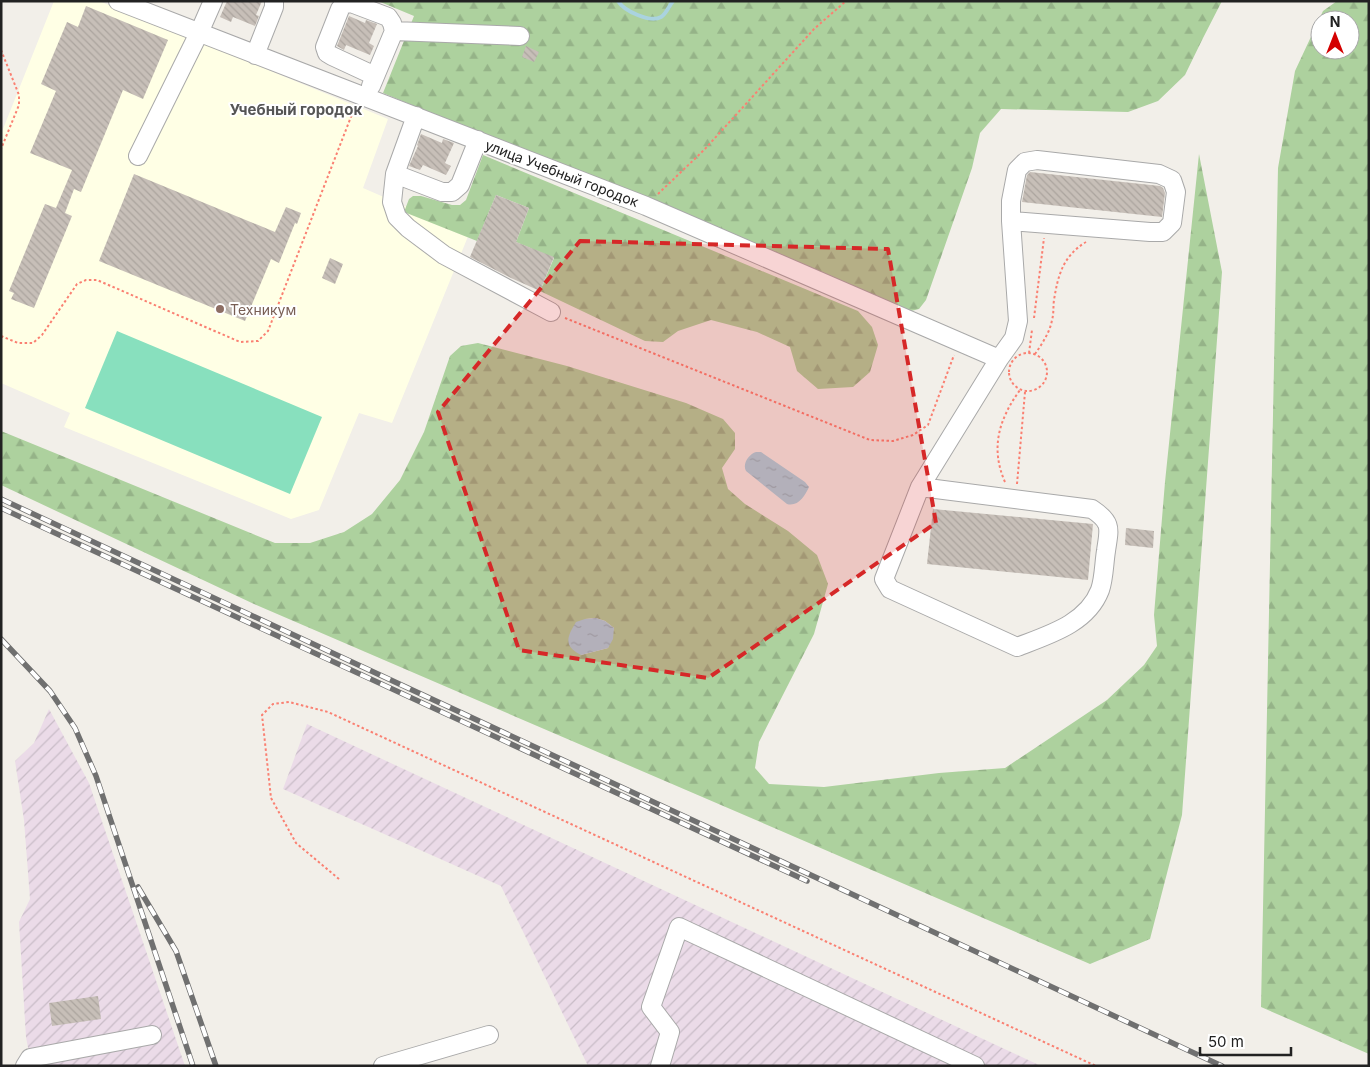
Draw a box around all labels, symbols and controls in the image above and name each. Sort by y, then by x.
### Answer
north arrow [1310,10,1360,60]
text: N [1330,13,1340,30]
district label: Учебный городок [230,100,363,119]
street label: улица Учебный городок [483,136,641,210]
place label: Техникум [230,301,296,318]
marker: Техникум [214,303,226,315]
scale bar [1200,1024,1291,1056]
text: 50 m [1208,1032,1244,1051]

